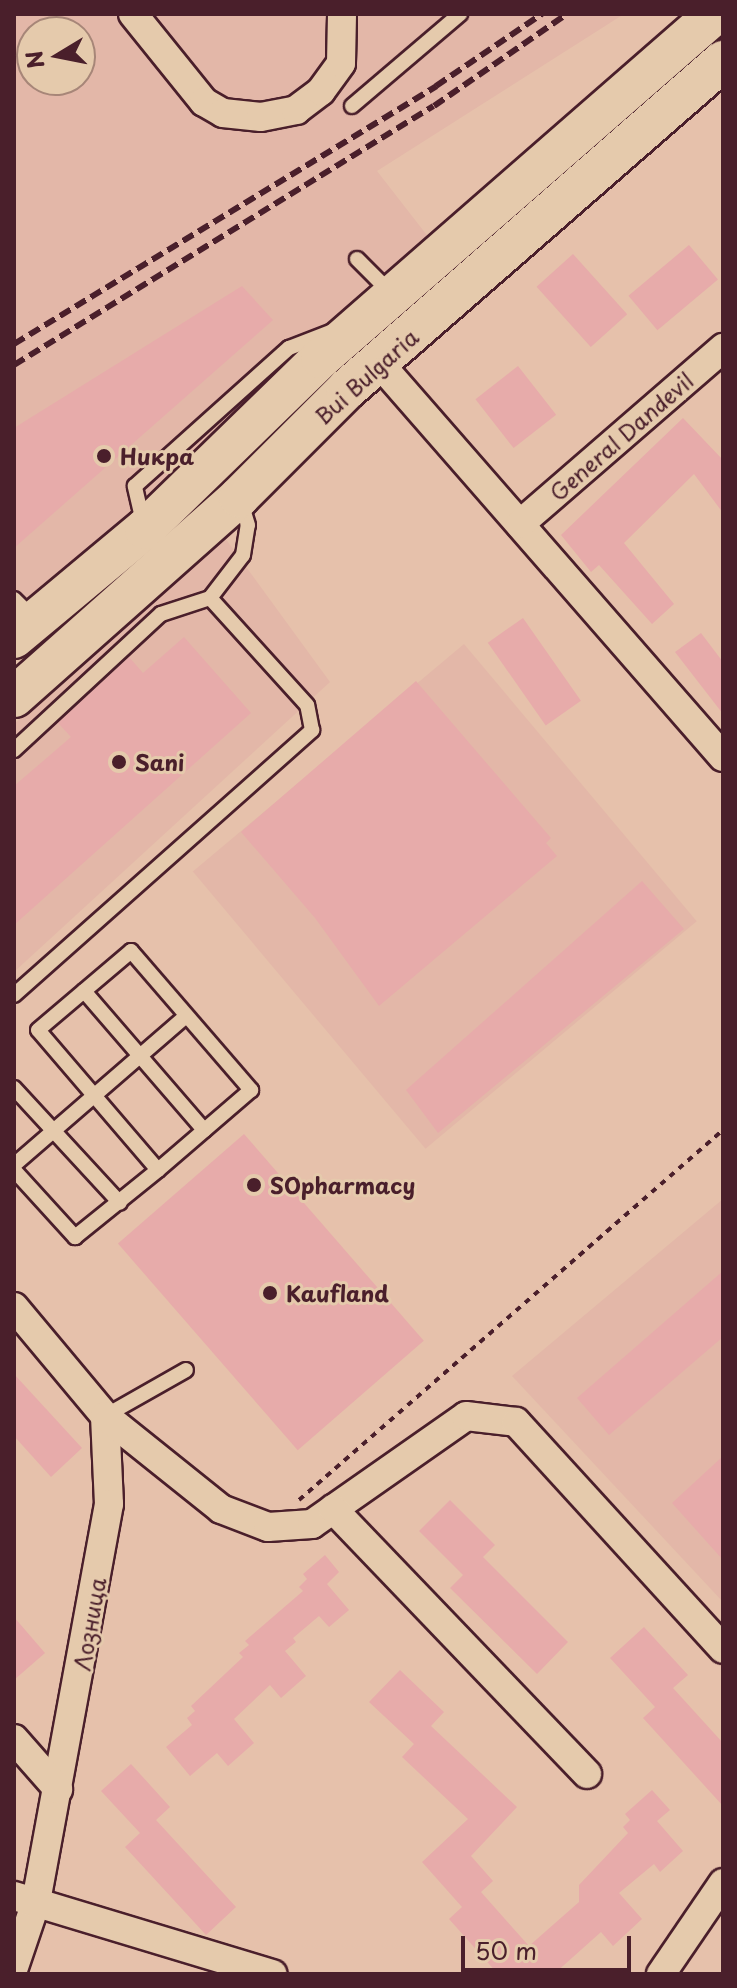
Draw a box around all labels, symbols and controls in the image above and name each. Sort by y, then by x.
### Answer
north arrow [16,16,96,96]
text: N [16,48,52,71]
street label: Bui Bulgaria [310,323,422,429]
street label: General Dandevil [544,366,698,506]
place label: Никра [120,443,194,469]
marker: Никра [95,447,113,465]
place label: Sani [135,749,184,775]
marker: Sani [110,753,128,771]
place label: SOpharmacy [270,1172,415,1198]
marker: SOpharmacy [245,1176,263,1194]
place label: Kaufland [286,1280,389,1306]
marker: Kaufland [261,1284,279,1302]
street label: Лозница [68,1575,110,1673]
scale bar [465,1920,635,1970]
text: 50 m [475,1932,537,1968]

